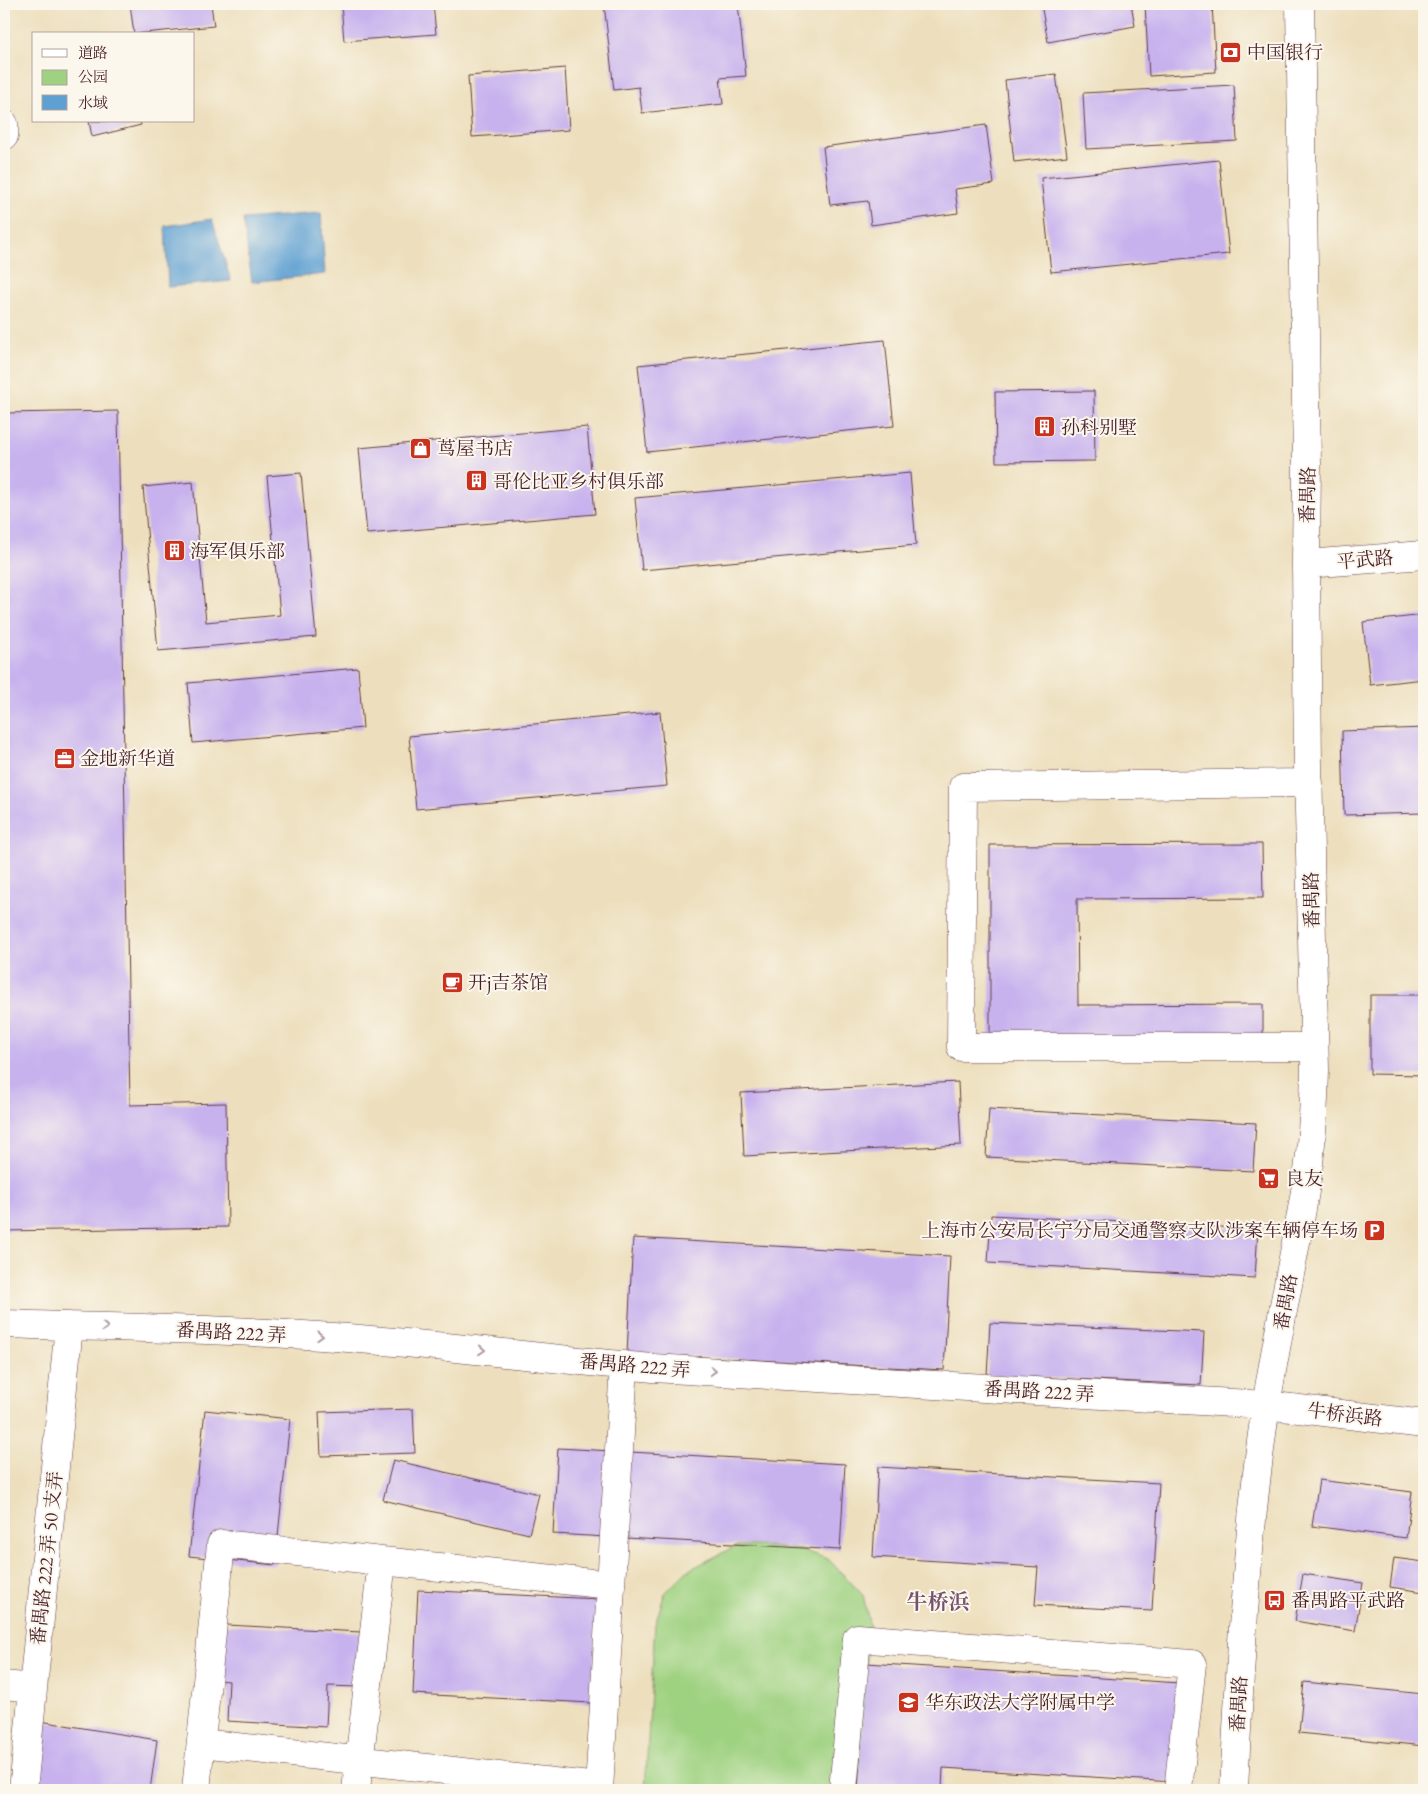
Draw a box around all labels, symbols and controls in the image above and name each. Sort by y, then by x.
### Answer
legend [32,32,195,122]
bank icon: 中国银行 [1219,40,1243,64]
place label: 中国银行 [1247,40,1323,65]
text: 道路 [78,43,108,62]
text: 公园 [78,67,108,86]
text: 水域 [78,93,108,112]
building icon: 孙科别墅 [1033,415,1057,439]
place label: 孙科别墅 [1061,415,1137,440]
shop icon: 茑屋书店 [409,436,433,460]
place label: 茑屋书店 [437,436,513,461]
street label: 番禺路 [1295,466,1320,524]
building icon: 哥伦比亚乡村俱乐部 [465,469,489,493]
place label: 哥伦比亚乡村俱乐部 [493,469,664,494]
building icon: 海军俱乐部 [162,539,186,563]
place label: 海军俱乐部 [190,539,285,564]
street label: 平武路 [1336,545,1395,574]
office icon: 金地新华道 [52,746,76,770]
place label: 金地新华道 [80,746,175,771]
street label: 番禺路 [1299,871,1324,929]
cafe icon: 开j吉茶馆 [440,970,464,994]
place label: 开j吉茶馆 [468,970,548,995]
supermarket icon: 良友 [1257,1166,1281,1190]
place label: 良友 [1285,1166,1323,1191]
place label: 上海市公安局长宁分局交通警察支队涉案车辆停车场 [921,1218,1358,1243]
parking icon: 上海市公安局长宁分局交通警察支队涉案车辆停车场 [1362,1218,1386,1242]
street label: 番禺路 [1268,1272,1303,1332]
street label: 番禺路 222 弄 [175,1317,287,1348]
one-way arrow [102,1322,109,1332]
one-way arrow [316,1331,324,1342]
one-way arrow [478,1344,486,1355]
street label: 番禺路 222 弄 [579,1348,691,1383]
one-way arrow [709,1366,717,1377]
street label: 番禺路 222 弄 [983,1376,1095,1407]
street label: 牛桥浜路 [1306,1397,1384,1432]
street label: 番禺路 222 弄 50 支弄 [25,1470,68,1646]
district label: 牛桥浜 [907,1588,970,1615]
bus stop icon: 番禺路平武路 [1263,1588,1287,1612]
place label: 番禺路平武路 [1291,1588,1405,1613]
street label: 番禺路 [1225,1675,1252,1733]
school or university icon: 华东政法大学附属中学 [897,1690,921,1714]
place label: 华东政法大学附属中学 [925,1690,1115,1715]

